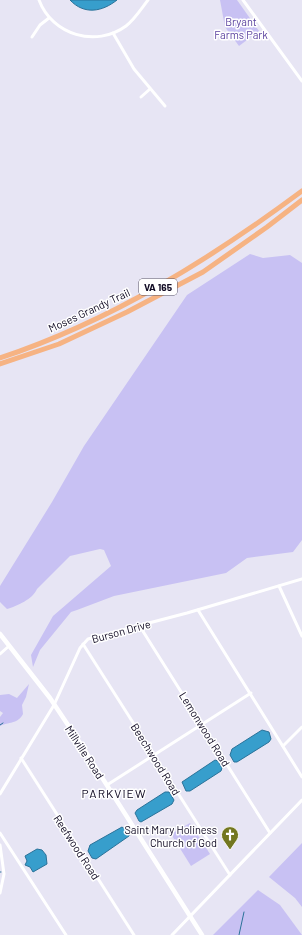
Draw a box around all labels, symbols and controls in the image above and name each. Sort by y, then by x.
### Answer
park label: Bryant Farms Park [214,15,268,41]
road number: VA 165 [139,279,177,295]
street label: Moses Grandy Trail [46,285,132,335]
street label: Burson Drive [90,617,152,645]
street label: Lemonwood Road [177,689,233,769]
street label: Beechwood Road [129,721,183,797]
street label: Millville Road [63,723,107,781]
district label: PARKVIEW [82,786,146,800]
street label: Reefwood Road [51,812,103,882]
place label: Saint Mary Holiness Church of God [124,823,217,849]
church icon: Saint Mary Holiness Church of God [220,825,240,850]

